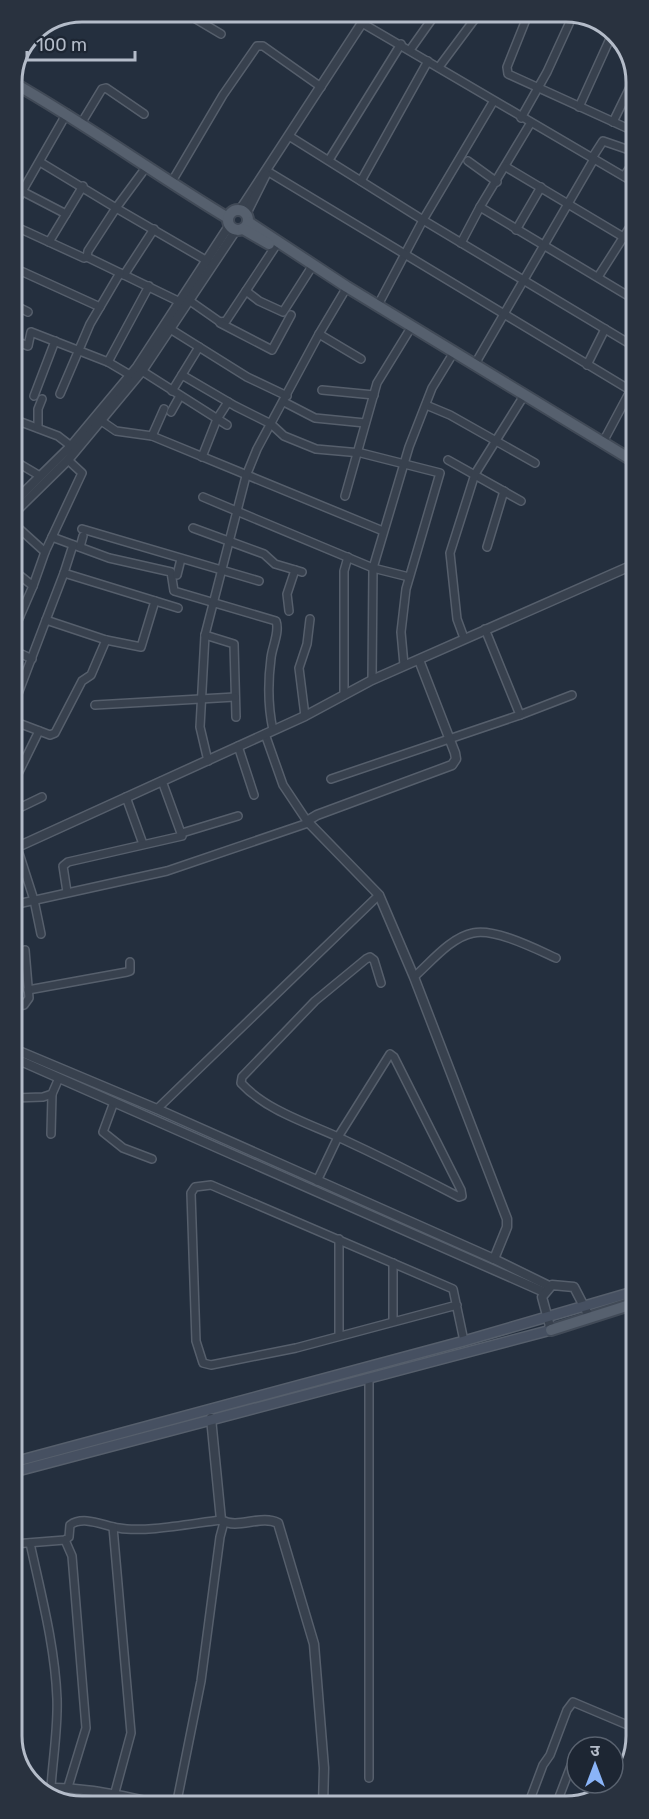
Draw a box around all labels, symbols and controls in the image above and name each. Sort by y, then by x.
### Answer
scale bar [27,24,135,62]
text: 100 m [36,34,87,56]
north arrow [565,1735,625,1795]
text: उ [590,1741,600,1760]

